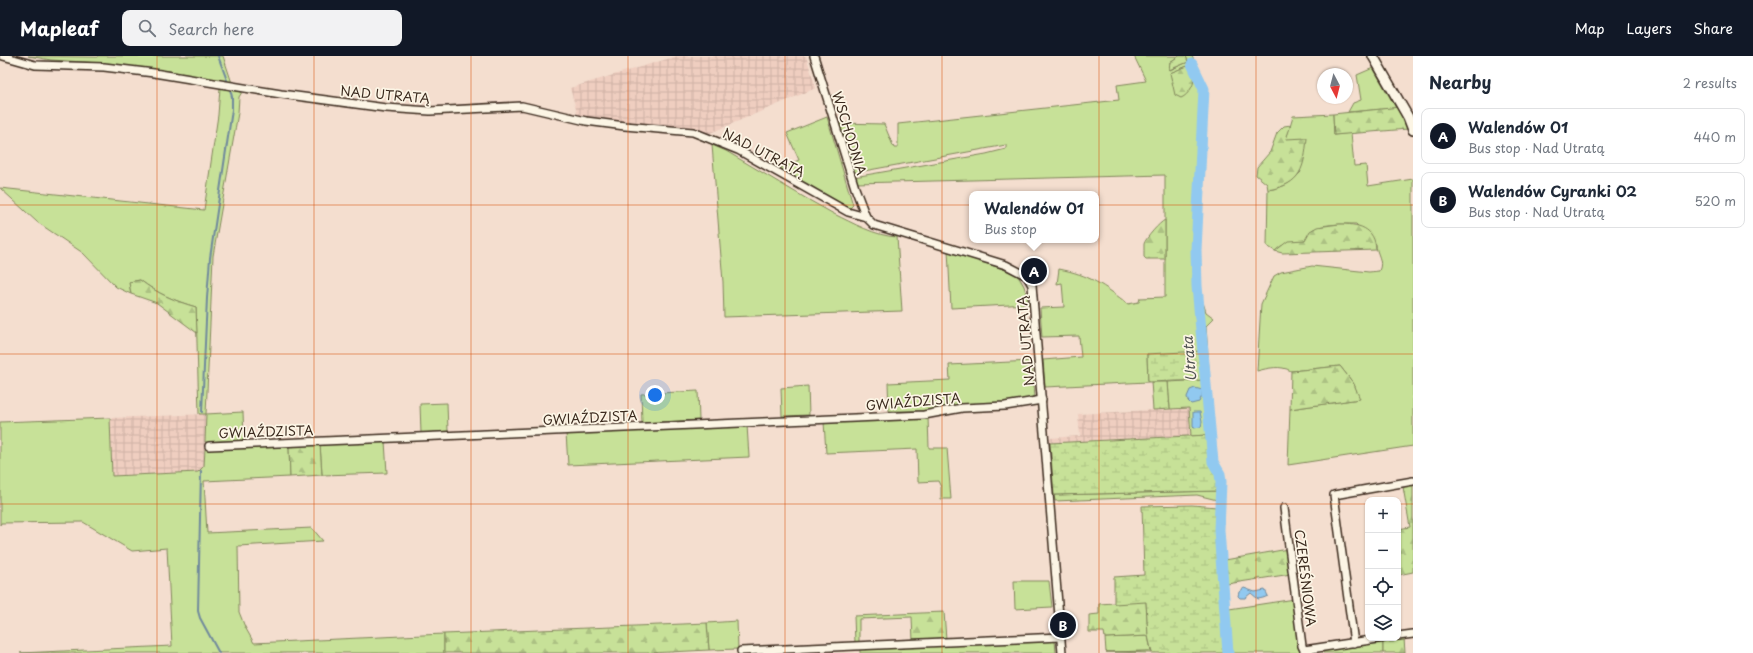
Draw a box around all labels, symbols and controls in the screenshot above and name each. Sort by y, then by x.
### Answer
search box [122,10,402,46]
text: Mapleaf [20,14,98,42]
icon: search [136,17,158,39]
text: Search here [168,17,254,40]
text: Map [1575,18,1605,39]
text: Layers [1627,18,1672,39]
text: Share [1694,18,1733,39]
north arrow [1317,68,1353,104]
text: Nearby [1429,69,1491,95]
text: 2 results [1683,73,1737,92]
street label: NAD UTRATĄ [339,81,431,107]
street label: WSCHODNIA [828,89,872,177]
text: Walendów 01 [1468,115,1568,138]
street label: NAD UTRATĄ [720,123,808,181]
text: A [1438,127,1448,146]
text: 440 m [1693,127,1736,146]
text: Bus stop · Nad Utratą [1468,138,1605,157]
text: Walendów Cyranki 02 [1468,179,1637,202]
popup [969,191,1099,243]
text: B [1439,191,1447,210]
text: 520 m [1694,191,1736,210]
text: Walendów 01 [984,196,1084,219]
text: Bus stop · Nad Utratą [1468,202,1605,221]
text: Bus stop [984,219,1037,238]
pin: A [1021,256,1047,286]
street label: NAD UTRATĄ [1012,295,1038,387]
water label: Utrata [1176,334,1201,383]
your location [645,385,665,405]
street label: GWIAŹDZISTA [865,387,961,415]
street label: GWIAŹDZISTA [542,405,638,429]
street label: GWIAŹDZISTA [218,420,314,442]
map controls [1365,497,1401,641]
button: + [1365,497,1401,533]
street label: CZEREŚNIOWA [1291,528,1321,628]
button: − [1365,533,1401,569]
button: locate [1365,569,1401,605]
button: layers [1365,605,1401,641]
pin: B [1050,610,1076,640]

